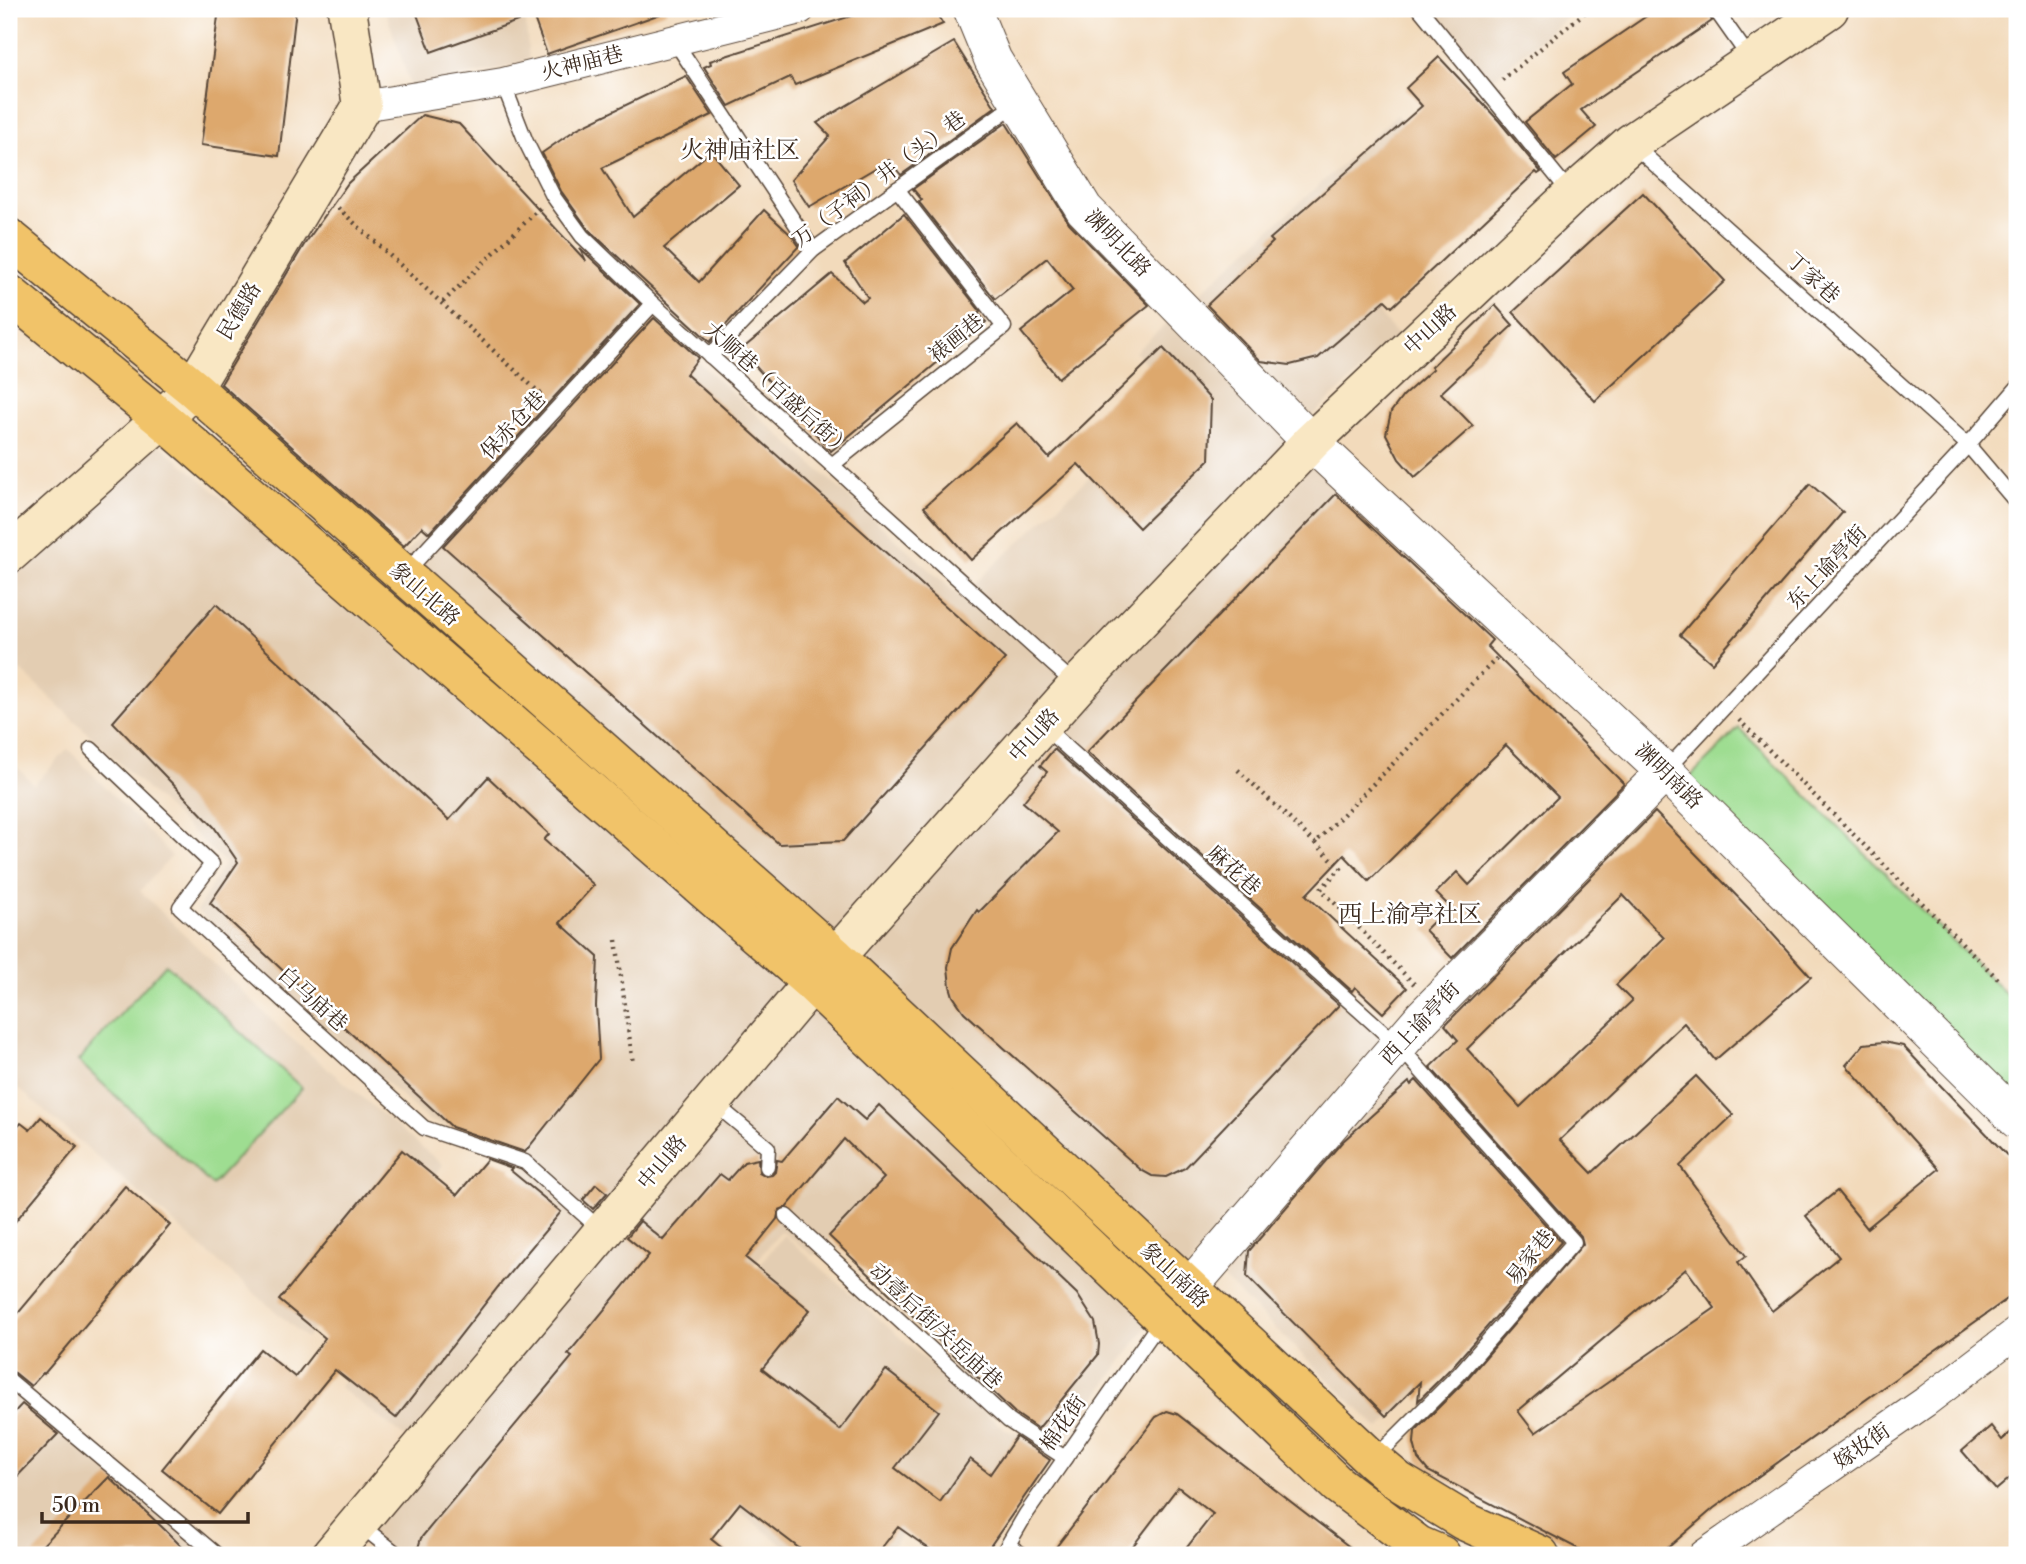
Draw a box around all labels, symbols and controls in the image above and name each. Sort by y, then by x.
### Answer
street label: 火神庙巷 [538,41,626,87]
street label: 万（子祠）井（头）巷 [788,106,971,253]
district label: 火神庙社区 [680,136,800,166]
street label: 渊明北路 [1079,204,1156,283]
street label: 丁家巷 [1780,248,1844,309]
street label: 民德路 [212,278,267,345]
street label: 中山路 [1399,299,1463,361]
street label: 裱画巷 [924,309,989,369]
street label: 大顺巷（百盛后街） [698,317,856,463]
street label: 保赤仓巷 [476,386,552,465]
street label: 东上谕亭街 [1782,520,1873,615]
street label: 象山北路 [384,557,465,632]
street label: 中山路 [1004,704,1065,768]
street label: 渊明南路 [1629,738,1708,815]
street label: 麻花巷 [1201,840,1265,901]
district label: 西上渝亭社区 [1338,900,1482,930]
street label: 白马庙巷 [272,962,352,1038]
street label: 西上谕亭街 [1375,976,1466,1071]
street label: 中山路 [633,1130,693,1195]
street label: 易家巷 [1501,1225,1560,1290]
street label: 象山南路 [1135,1238,1214,1314]
street label: 动壹后街/关岳庙巷 [864,1259,1007,1395]
street label: 棉花街 [1035,1390,1093,1457]
street label: 嫁妆街 [1829,1418,1896,1476]
scale bar [42,1480,248,1524]
text: 50 m [52,1493,100,1519]

